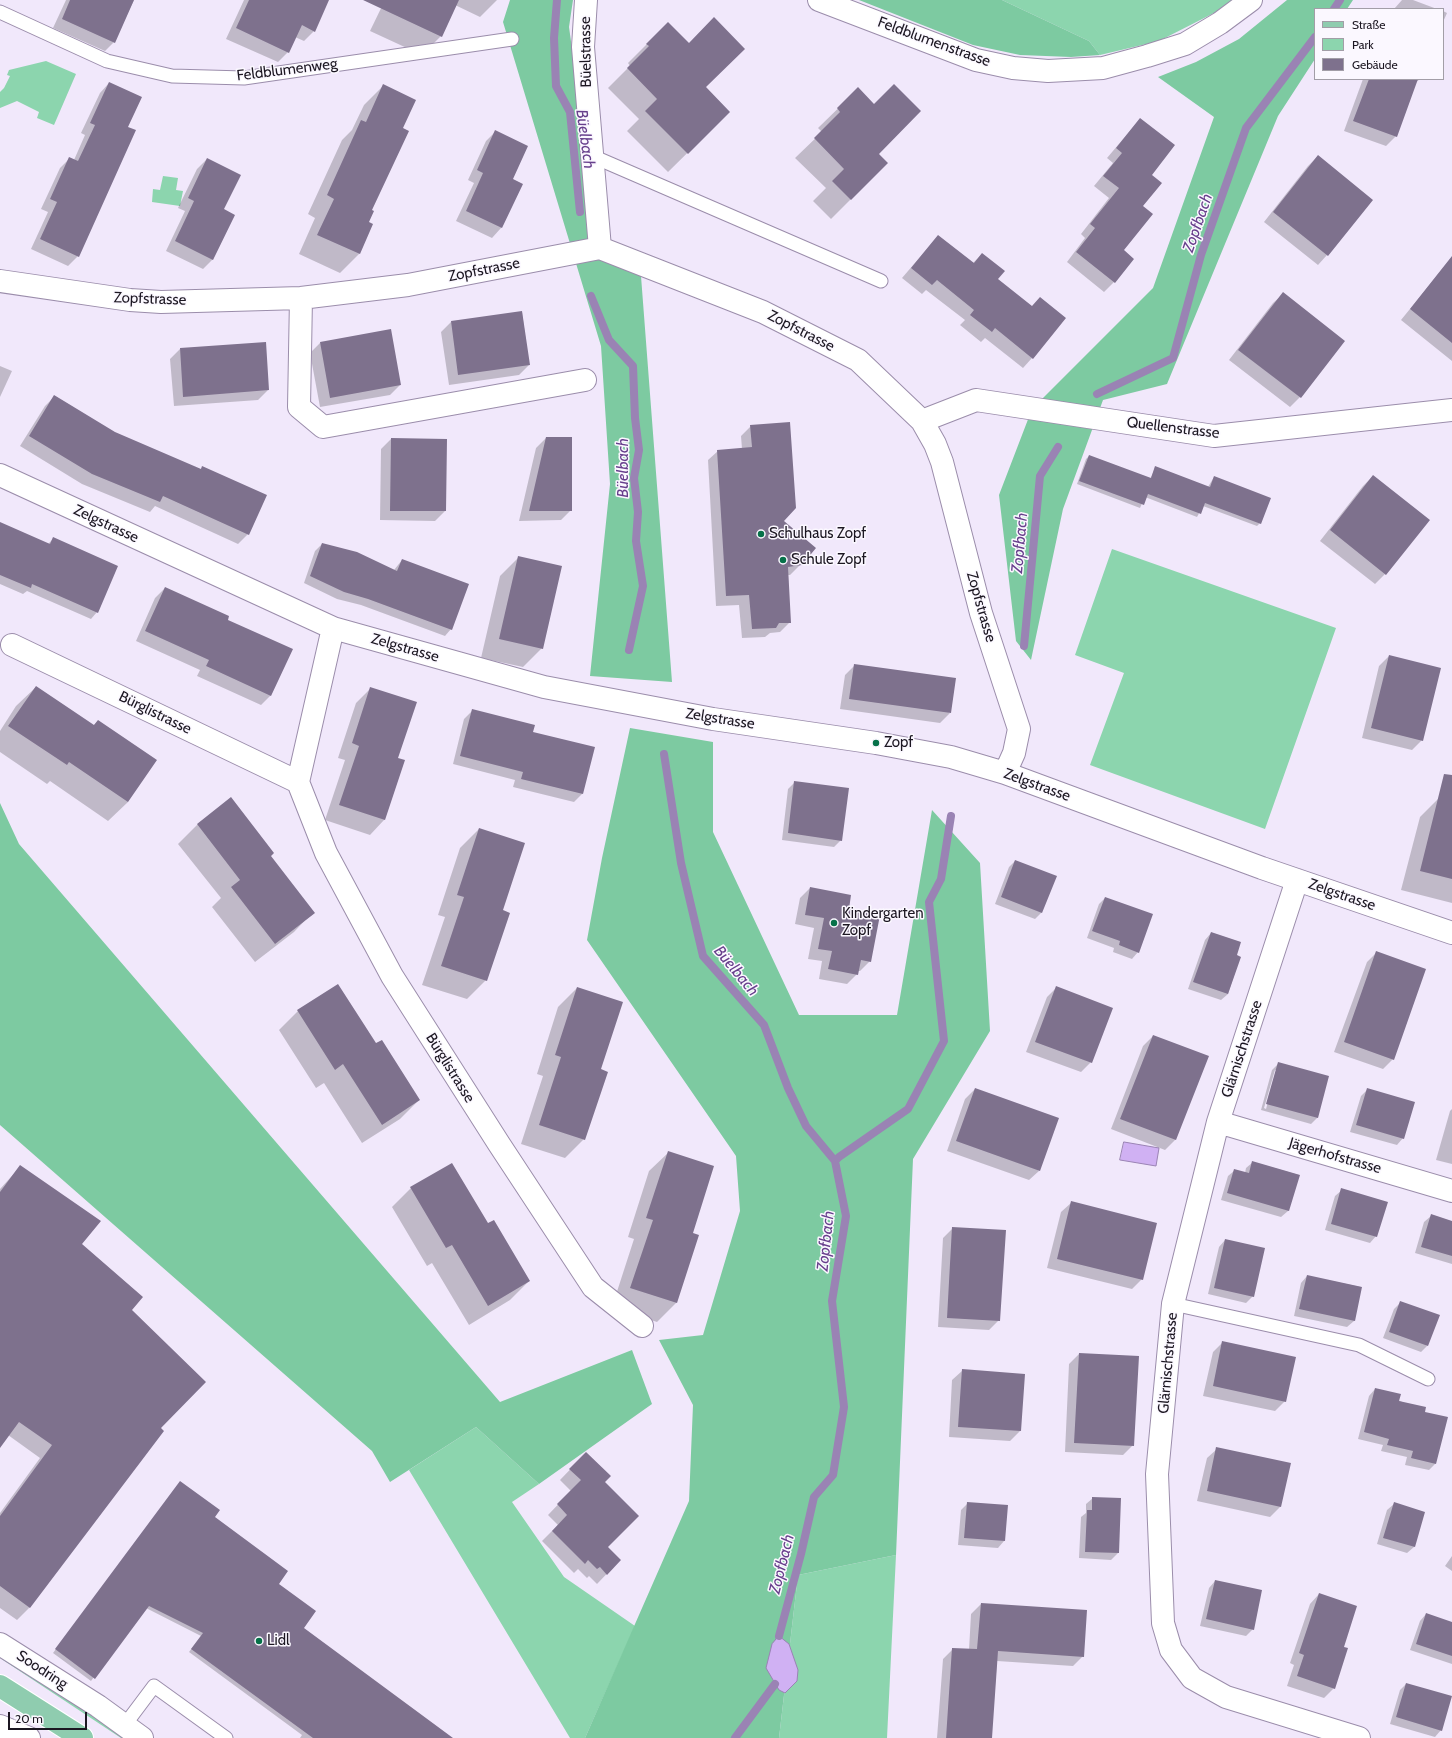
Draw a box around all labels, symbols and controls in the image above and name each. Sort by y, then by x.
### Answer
legend [1314,8,1444,80]
street label: Feldblumenstrasse [875,13,993,71]
street label: Büelstrasse [576,16,596,88]
text: Straße [1352,17,1385,32]
text: Park [1352,37,1374,52]
street label: Feldblumenweg [236,55,338,85]
text: Gebäude [1352,57,1398,72]
water label: Büelbach [571,108,599,170]
water label: Zopfbach [1179,191,1217,255]
street label: Zopfstrasse [447,254,521,286]
street label: Zopfstrasse [113,289,187,309]
street label: Zopfstrasse [765,307,837,355]
street label: Quellenstrasse [1126,413,1220,443]
water label: Büelbach [613,438,633,498]
street label: Zelgstrasse [71,501,141,547]
water label: Zopfbach [1008,512,1032,574]
place label: Schulhaus Zopf [769,525,866,543]
marker: Schulhaus Zopf [756,529,766,539]
place label: Schule Zopf [791,551,866,569]
marker: Schule Zopf [778,555,788,565]
street label: Zopfstrasse [962,570,1000,644]
street label: Zelgstrasse [369,630,441,666]
street label: Bürglistrasse [116,688,194,738]
street label: Zelgstrasse [684,705,756,733]
place label: Zopf [884,734,913,752]
marker: Zopf [871,738,881,748]
street label: Zelgstrasse [1001,765,1073,805]
street label: Zelgstrasse [1306,875,1378,915]
place label: Kindergarten Zopf [842,905,924,940]
marker: Kindergarten Zopf [829,918,839,928]
water label: Büelbach [709,942,763,1000]
street label: Glärnischstrasse [1218,998,1266,1100]
street label: Bürglistrasse [421,1030,479,1106]
street label: Jägerhofstrasse [1287,1134,1383,1178]
water label: Zopfbach [813,1210,839,1272]
street label: Glärnischstrasse [1155,1312,1181,1414]
water label: Zopfbach [765,1532,799,1596]
place label: Lidl [267,1632,290,1650]
marker: Lidl [254,1636,264,1646]
street label: Soodring [13,1647,71,1693]
scale bar [10,1704,89,1730]
text: 20 m [15,1711,43,1726]

